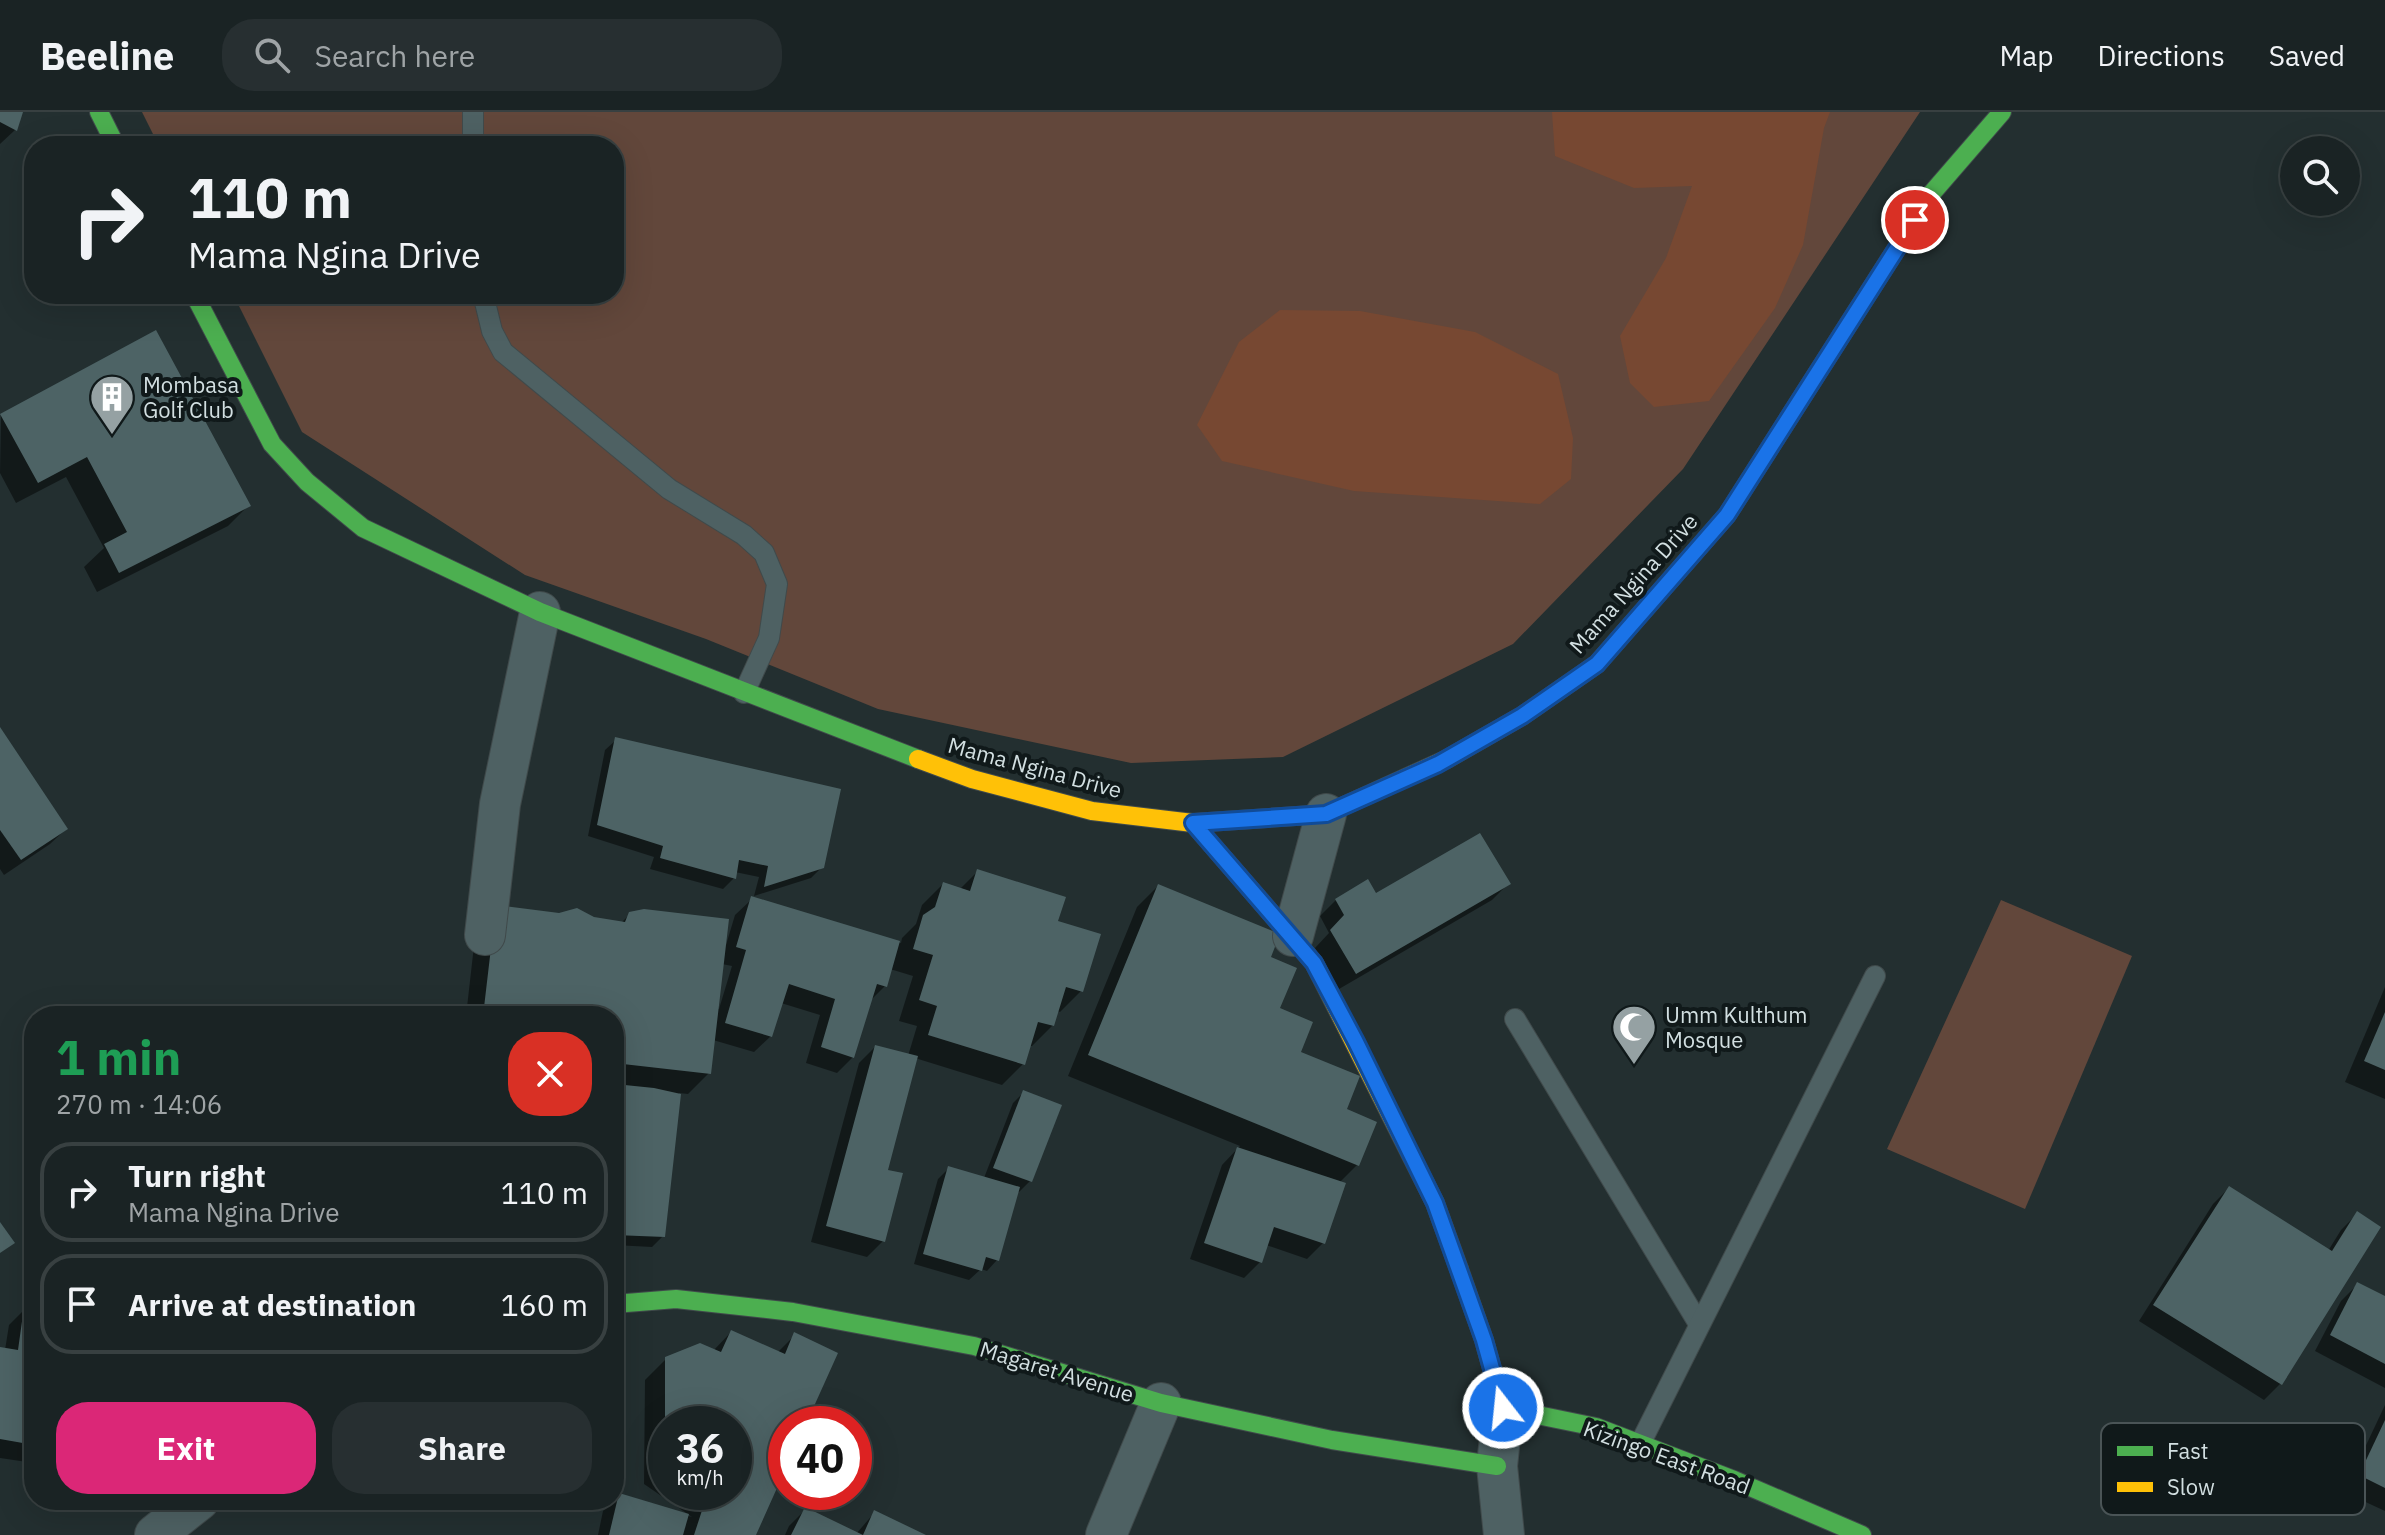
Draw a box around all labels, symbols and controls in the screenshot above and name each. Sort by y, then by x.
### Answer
search box [222,19,782,91]
text: Beeline [40,31,174,80]
icon: search [250,33,294,77]
text: Search here [314,36,475,75]
text: Map [1999,37,2053,74]
text: Directions [2097,37,2225,74]
text: Saved [2269,37,2345,74]
map controls [2280,136,2360,216]
button: search [2280,136,2360,216]
text: 110 m [188,161,352,233]
icon: right [56,168,160,272]
pin [1881,186,1949,254]
icon: arrive [1893,198,1937,242]
text: Mama Ngina Drive [188,231,481,278]
place label: Mombasa Golf Club [143,370,240,424]
building icon: Mombasa Golf Club [88,373,136,436]
street label: Mama Ngina Drive [1562,507,1704,659]
street label: Mama Ngina Drive [945,730,1125,804]
place label: Umm Kulthum Mosque [1665,1000,1808,1054]
mosque icon: Umm Kulthum Mosque [1610,1003,1658,1066]
text: 1 min [56,1026,181,1088]
button: close [508,1032,592,1116]
text: 270 m · 14:06 [56,1087,222,1121]
text: Turn right [128,1156,266,1195]
icon: right [60,1170,104,1214]
text: 110 m [501,1173,588,1212]
text: Mama Ngina Drive [128,1195,339,1229]
icon: arrive [60,1282,104,1326]
text: Arrive at destination [128,1285,416,1324]
text: 160 m [501,1285,588,1324]
street label: Magaret Avenue [977,1334,1137,1408]
position arrow [1461,1366,1545,1450]
button: Exit [56,1402,316,1494]
button: Share [332,1402,592,1494]
speed limit sign: 40 [768,1406,872,1510]
street label: Kizingo East Road [1580,1413,1754,1501]
text: 36 [676,1422,724,1474]
legend [2101,1423,2365,1515]
text: Fast [2167,1436,2208,1465]
text: km/h [676,1464,724,1491]
text: Slow [2167,1472,2215,1501]

